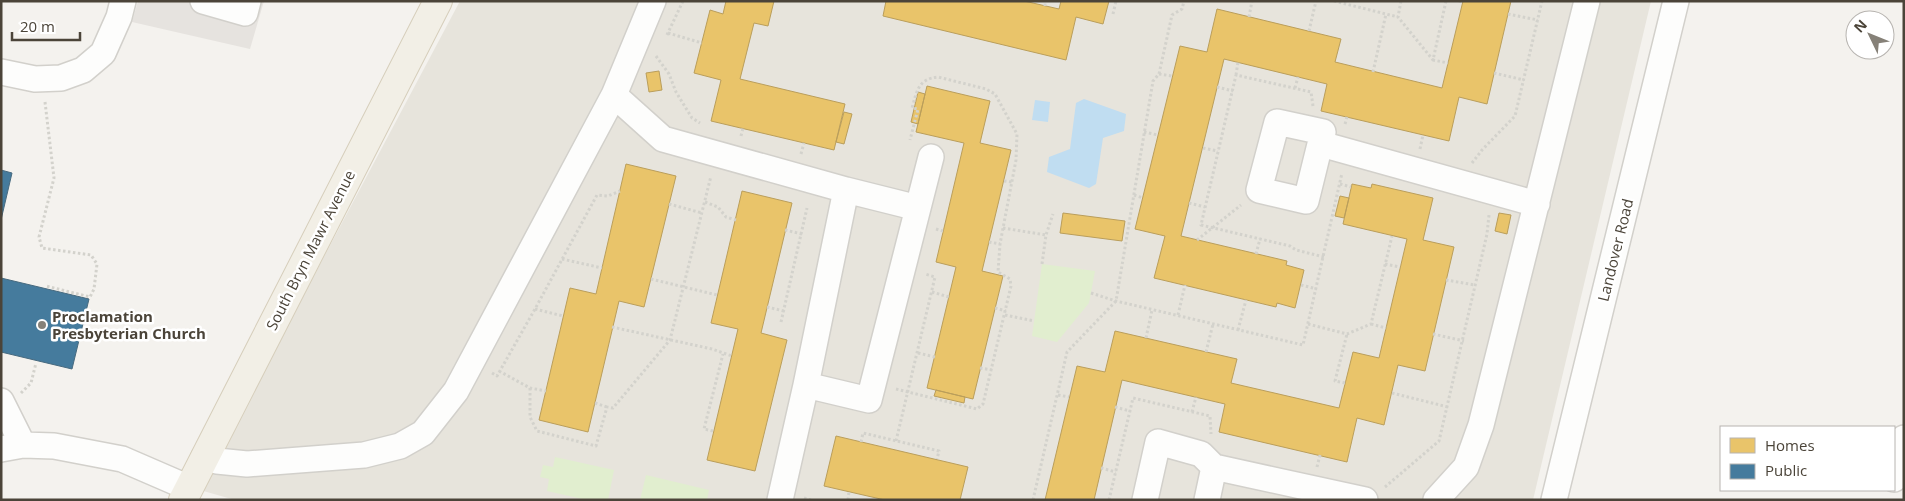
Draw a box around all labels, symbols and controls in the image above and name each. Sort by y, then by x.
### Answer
scale bar [12,10,80,42]
north arrow [1845,10,1895,60]
text: N [1849,15,1871,36]
text: 20 m [20,16,55,36]
street label: South Bryn Mawr Avenue [261,167,359,333]
street label: Landover Road [1593,196,1637,304]
place label: Proclamation Presbyterian Church [52,306,206,343]
marker: Proclamation Presbyterian Church [36,319,48,331]
legend [1720,426,1895,491]
text: Homes [1765,435,1815,455]
text: Public [1765,460,1807,480]

